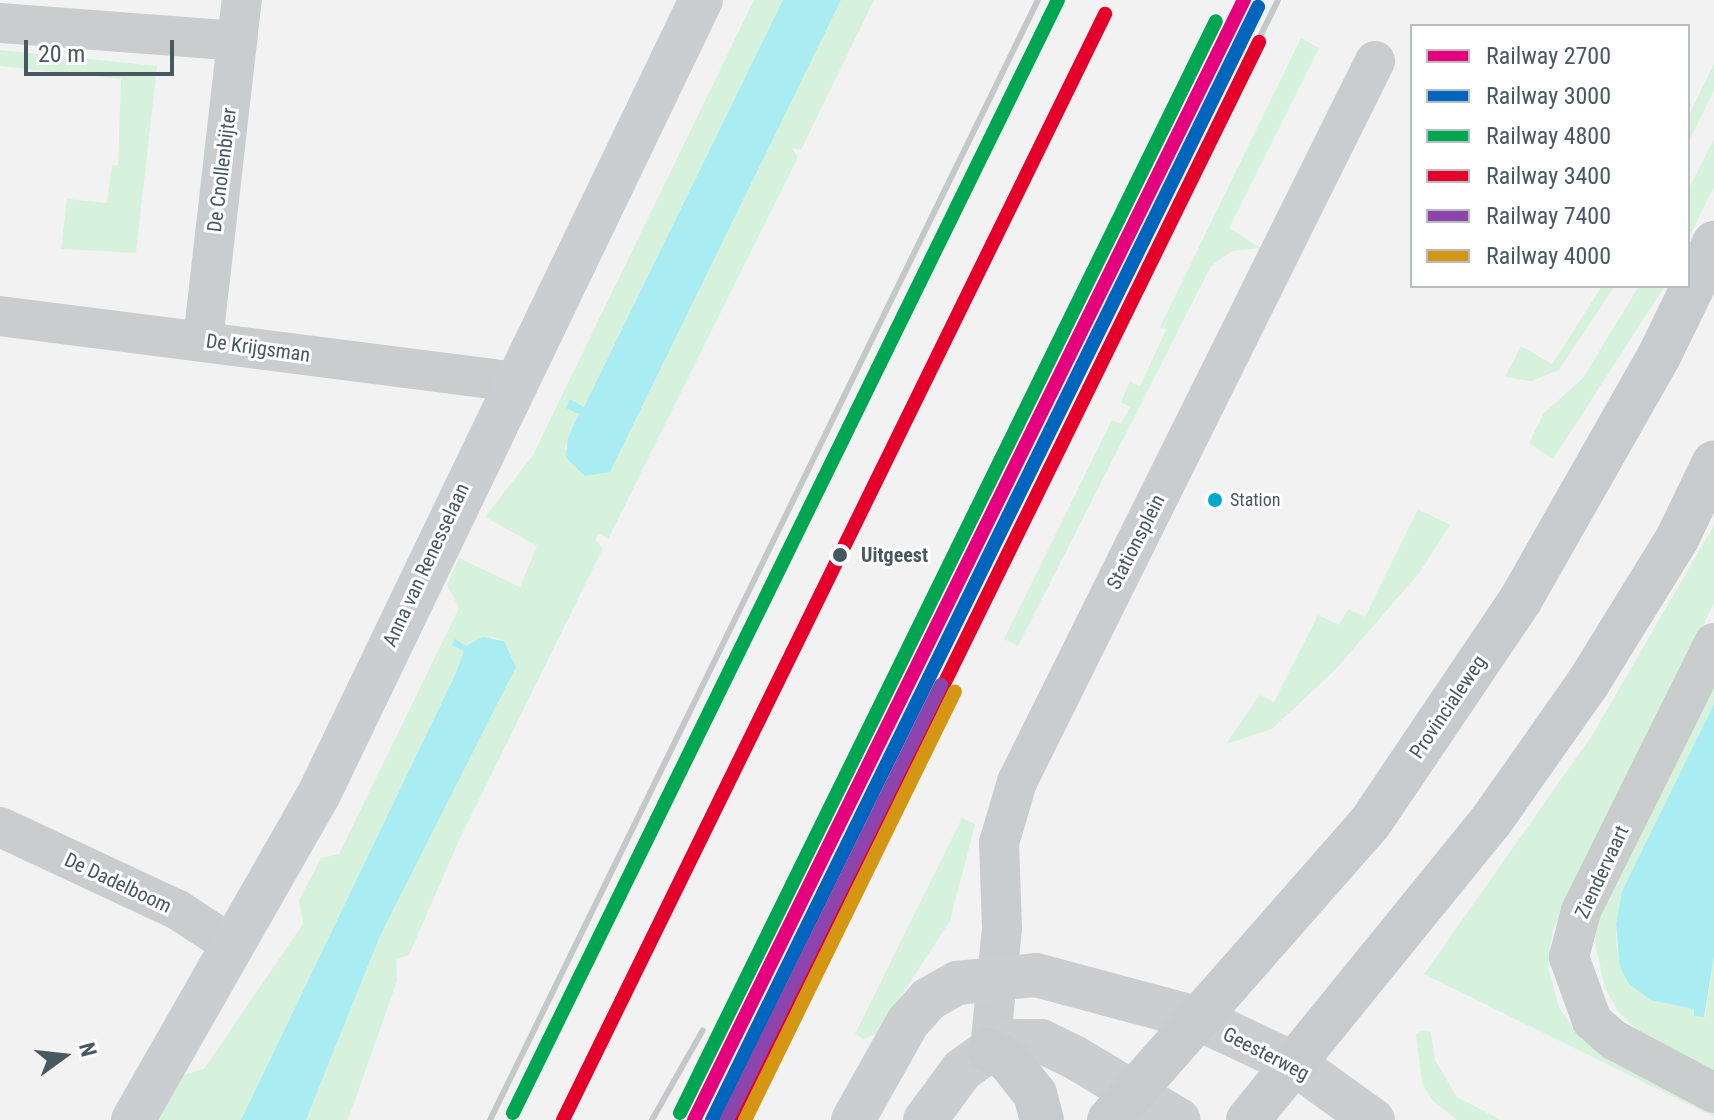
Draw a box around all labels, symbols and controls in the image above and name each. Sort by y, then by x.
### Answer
scale bar [28,24,178,74]
legend [1410,24,1690,288]
text: 20 m [38,40,85,68]
text: Railway 2700 [1486,42,1611,70]
text: Railway 3000 [1486,82,1611,110]
street label: De Cnollenbijter [202,106,242,234]
text: Railway 4800 [1486,122,1611,150]
text: Railway 3400 [1486,162,1611,190]
text: Railway 7400 [1486,202,1611,230]
text: Railway 4000 [1486,242,1611,270]
street label: De Krijgsman [204,329,312,367]
street label: Anna van Renesselaan [378,480,474,650]
place label: Station [1230,489,1280,511]
street label: Stationsplein [1102,491,1170,593]
marker: Station [1207,492,1223,508]
marker: Uitgeest [826,541,854,569]
place label: Uitgeest [861,543,928,567]
street label: Provincialeweg [1405,651,1491,763]
street label: Ziendervaart [1570,822,1634,922]
street label: De Dadelboom [61,848,175,918]
north arrow [24,1016,104,1096]
street label: Geesterweg [1219,1022,1313,1086]
text: N [74,1040,101,1059]

